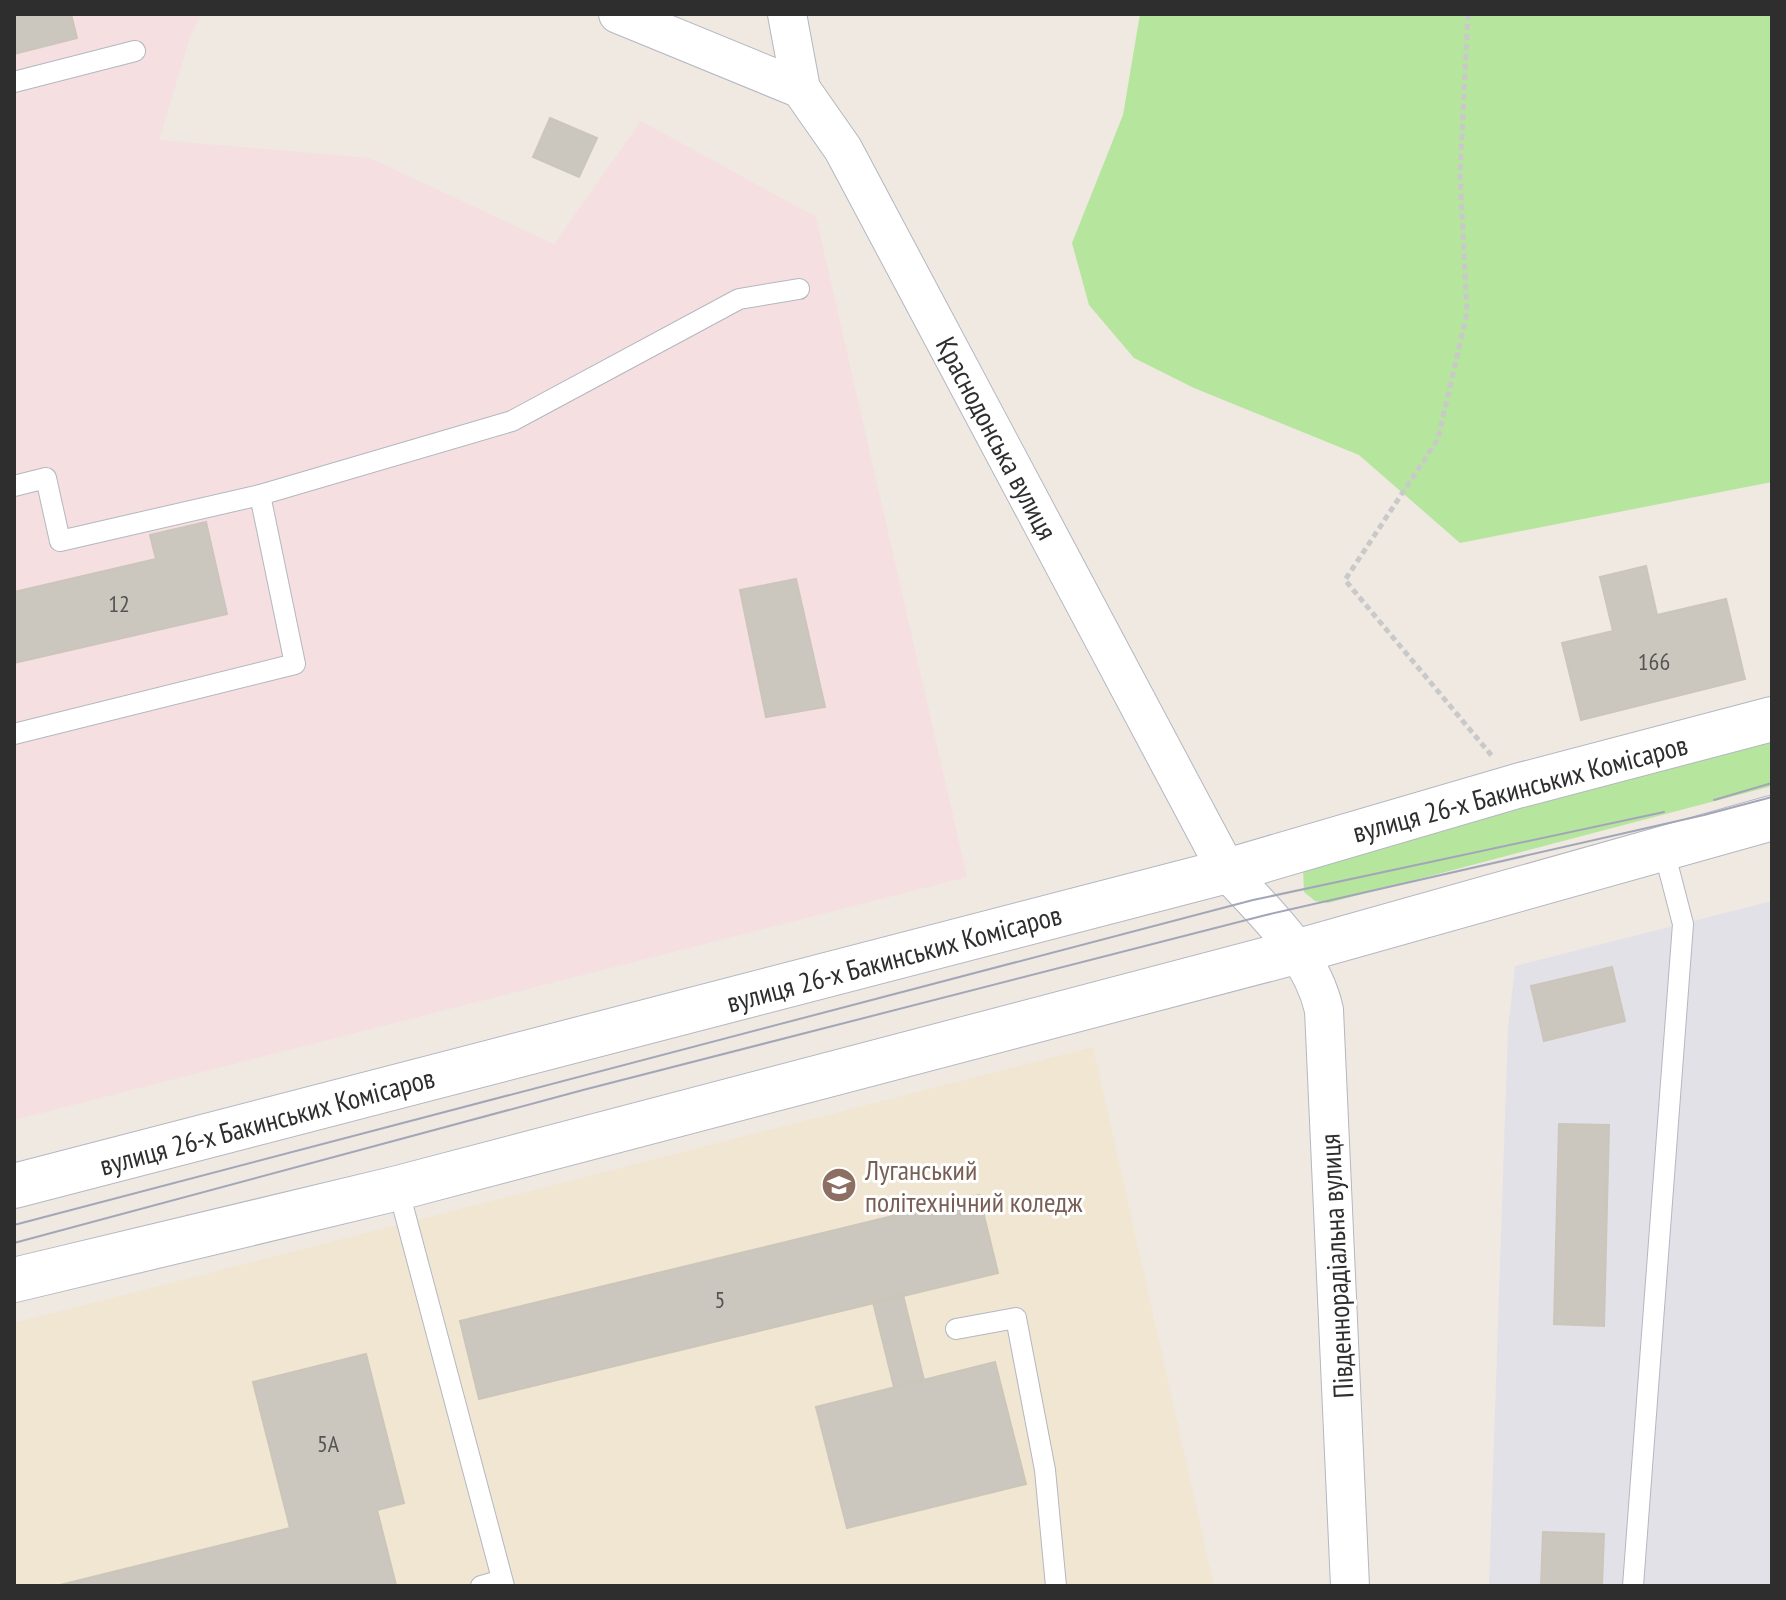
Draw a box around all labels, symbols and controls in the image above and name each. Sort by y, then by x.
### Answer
street label: Краснодонська вулиця [928,330,1066,546]
house number: 12 [108,588,130,619]
house number: 166 [1638,646,1670,677]
street label: вулиця 26-х Бакинських Комісаров [1348,725,1692,851]
street label: вулиця 26-х Бакинських Комісаров [722,895,1066,1021]
street label: вулиця 26-х Бакинських Комісаров [95,1058,439,1184]
street label: Південнорадіальна вулиця [1311,1133,1361,1399]
place label: Луганський політехнічний коледж [864,1151,1083,1220]
school or university icon: Луганський політехнічний коледж [820,1166,858,1204]
house number: 5 [715,1284,725,1315]
house number: 5А [317,1428,340,1459]

